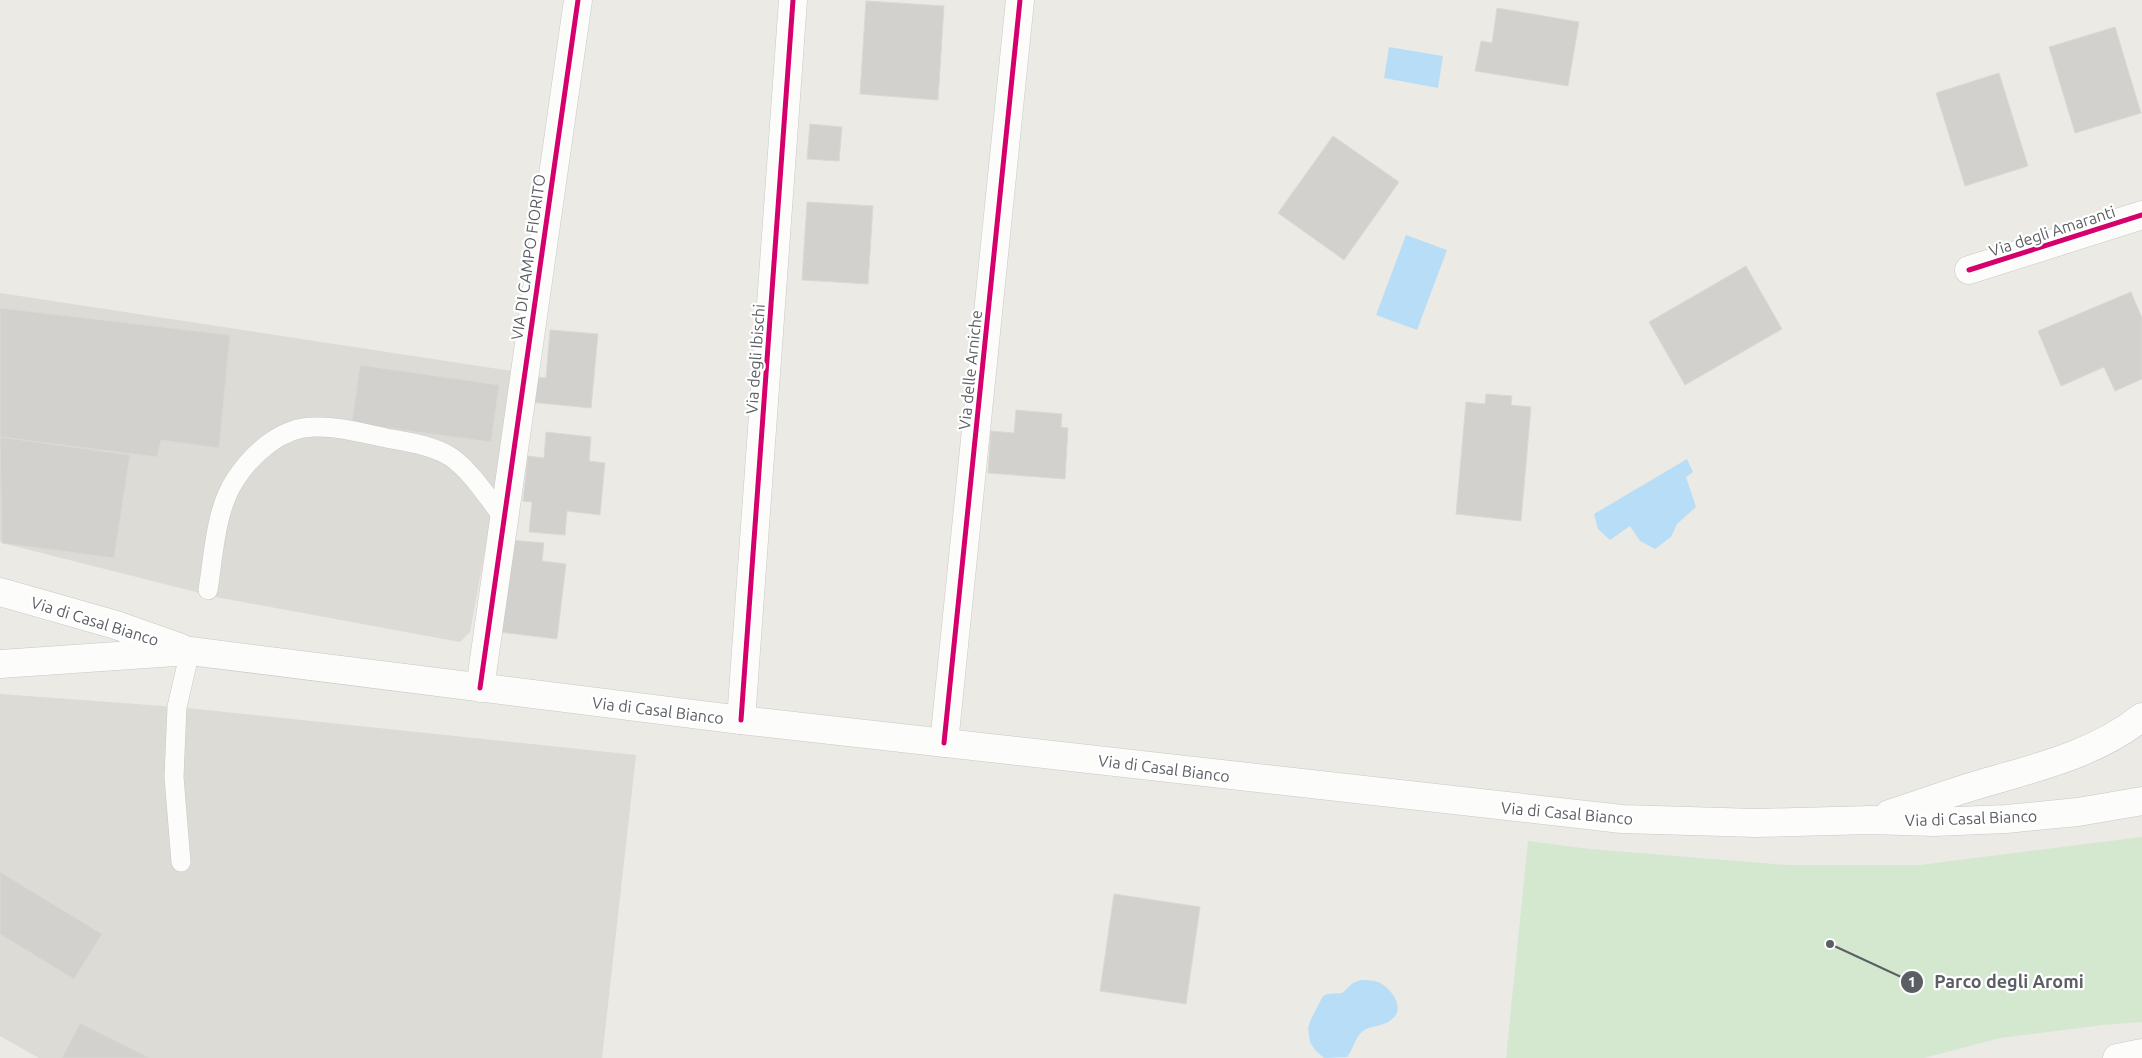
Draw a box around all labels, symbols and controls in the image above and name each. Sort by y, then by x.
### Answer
street label: VIA DI CAMPO FIORITO [507,173,549,341]
street label: Via degli Amaranti [1987,202,2117,260]
street label: Via degli Ibischi [742,303,768,415]
street label: Via delle Arniche [955,309,985,431]
street label: Via di Casal Bianco [29,593,161,649]
street label: Via di Casal Bianco [591,693,725,727]
street label: Via di Casal Bianco [1097,751,1231,785]
street label: Via di Casal Bianco [1500,798,1634,828]
street label: Via di Casal Bianco [1904,807,2038,829]
callout: Parco degli Aromi [1899,965,2094,998]
text: Parco degli Aromi [1934,971,2084,991]
text: 1 [1908,973,1916,990]

